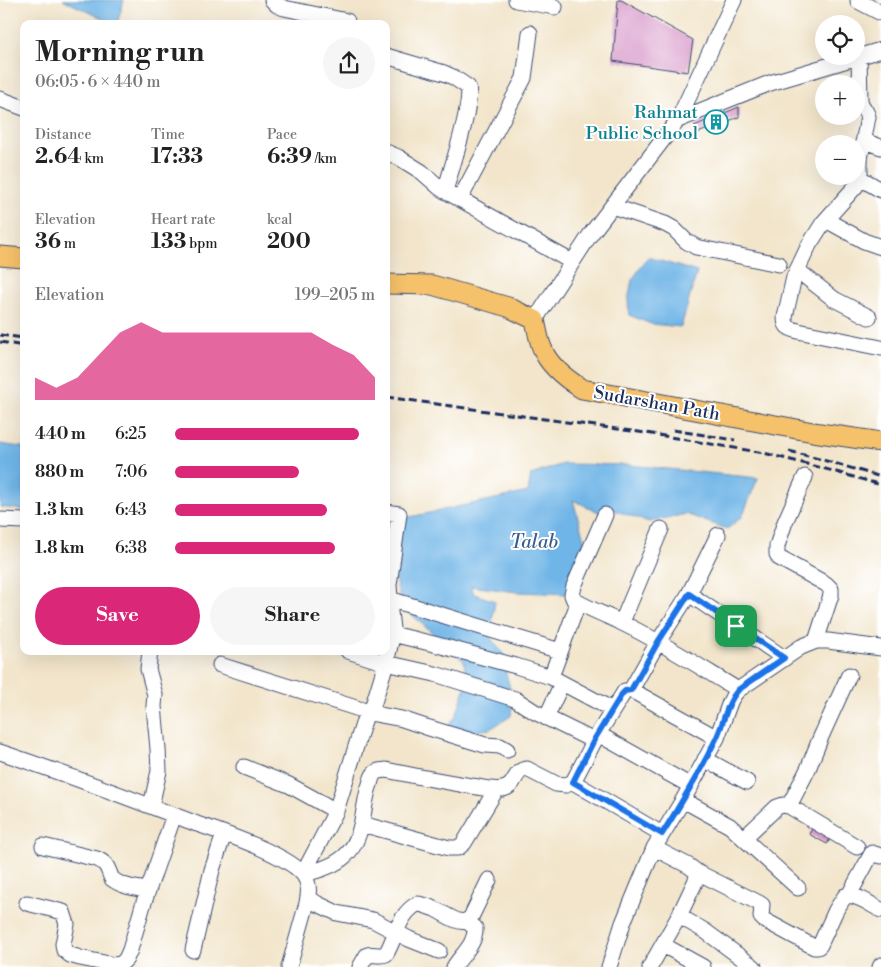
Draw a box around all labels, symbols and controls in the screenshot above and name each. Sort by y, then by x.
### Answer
map controls [815,15,865,185]
button: locate [815,15,865,65]
text: Morning run [35,35,204,70]
button: share [323,37,375,89]
text: 06:05 · 6 × 440 m [35,72,160,92]
button: + [815,75,865,125]
place label: Rahmat Public School [585,101,699,145]
building icon: Rahmat Public School [703,109,729,135]
text: Distance [35,126,92,144]
text: Time [151,126,185,144]
text: Pace [267,126,297,144]
button: − [815,135,865,185]
text: 2.64 [35,144,82,170]
text: 17:33 [151,144,203,170]
text: 6:39 [267,144,312,170]
text: km [82,150,104,168]
text: /km [312,150,337,168]
text: Elevation [35,211,96,229]
text: Heart rate [151,211,216,229]
text: kcal [267,211,292,229]
text: 36 [35,229,61,255]
text: 133 [151,229,186,255]
text: 200 [267,229,311,255]
text: m [61,235,76,253]
text: bpm [186,235,218,253]
text: Elevation [35,285,104,305]
text: 199–205 m [295,285,375,305]
street label: Sudarshan Path [592,381,722,426]
text: 440 m [35,424,85,444]
text: 6:25 [115,424,146,444]
text: 880 m [35,462,84,482]
text: 7:06 [115,462,147,482]
text: 1.3 km [35,500,84,520]
text: 6:43 [115,500,147,520]
water label: Talab [510,530,558,554]
text: 1.8 km [35,538,84,558]
text: 6:38 [115,538,147,558]
button: Save [35,587,200,645]
button: Share [210,587,375,645]
pin [715,605,757,647]
icon: arrive [722,612,750,640]

